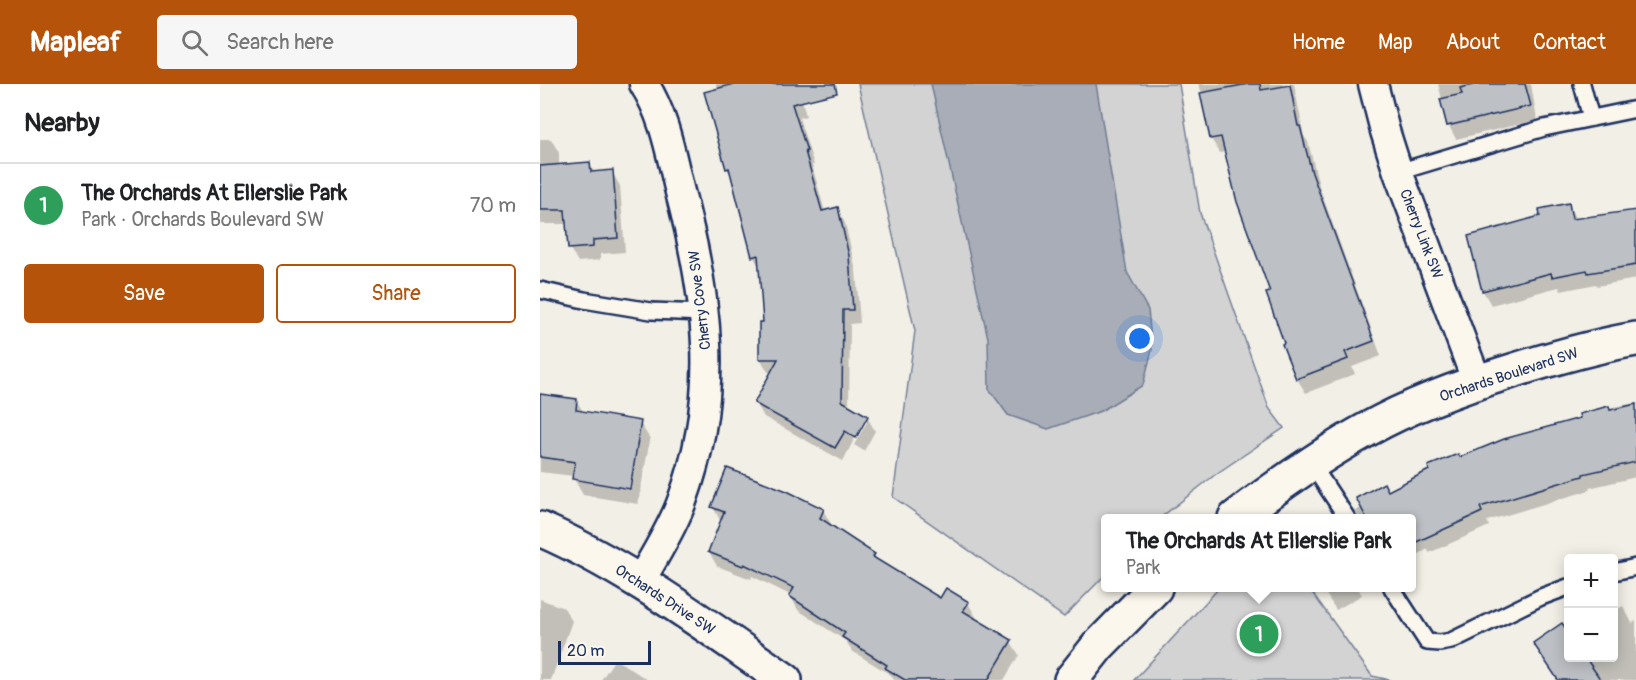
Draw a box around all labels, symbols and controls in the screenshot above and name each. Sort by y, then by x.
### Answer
search box [157,15,577,69]
text: Mapleaf [30,25,121,60]
icon: search [178,26,211,59]
text: Search here [226,28,334,56]
text: Home [1292,29,1345,56]
text: Map [1378,29,1413,56]
text: About [1446,29,1500,56]
text: Contact [1533,29,1606,56]
text: Nearby [24,107,100,139]
text: The Orchards At Ellerslie Park [81,179,347,207]
street label: Cherry Link SW [1395,186,1447,282]
text: 1 [40,193,47,218]
text: 70 m [470,193,516,218]
text: Park · Orchards Boulevard SW [81,207,324,232]
street label: Cherry Cove SW [684,249,716,351]
button: Save [24,264,264,323]
button: Share [276,264,516,323]
your location [1125,324,1154,353]
street label: Orchards Boulevard SW [1437,344,1581,406]
popup [1101,514,1416,592]
text: The Orchards At Ellerslie Park [1125,527,1392,555]
map controls [1564,554,1618,662]
button: + [1564,554,1618,608]
text: Park [1125,555,1160,580]
street label: Orchards Drive SW [611,561,719,640]
button: − [1564,608,1618,662]
pin: 1 [1240,612,1278,656]
scale bar [558,638,651,666]
text: 20 m [567,641,605,661]

